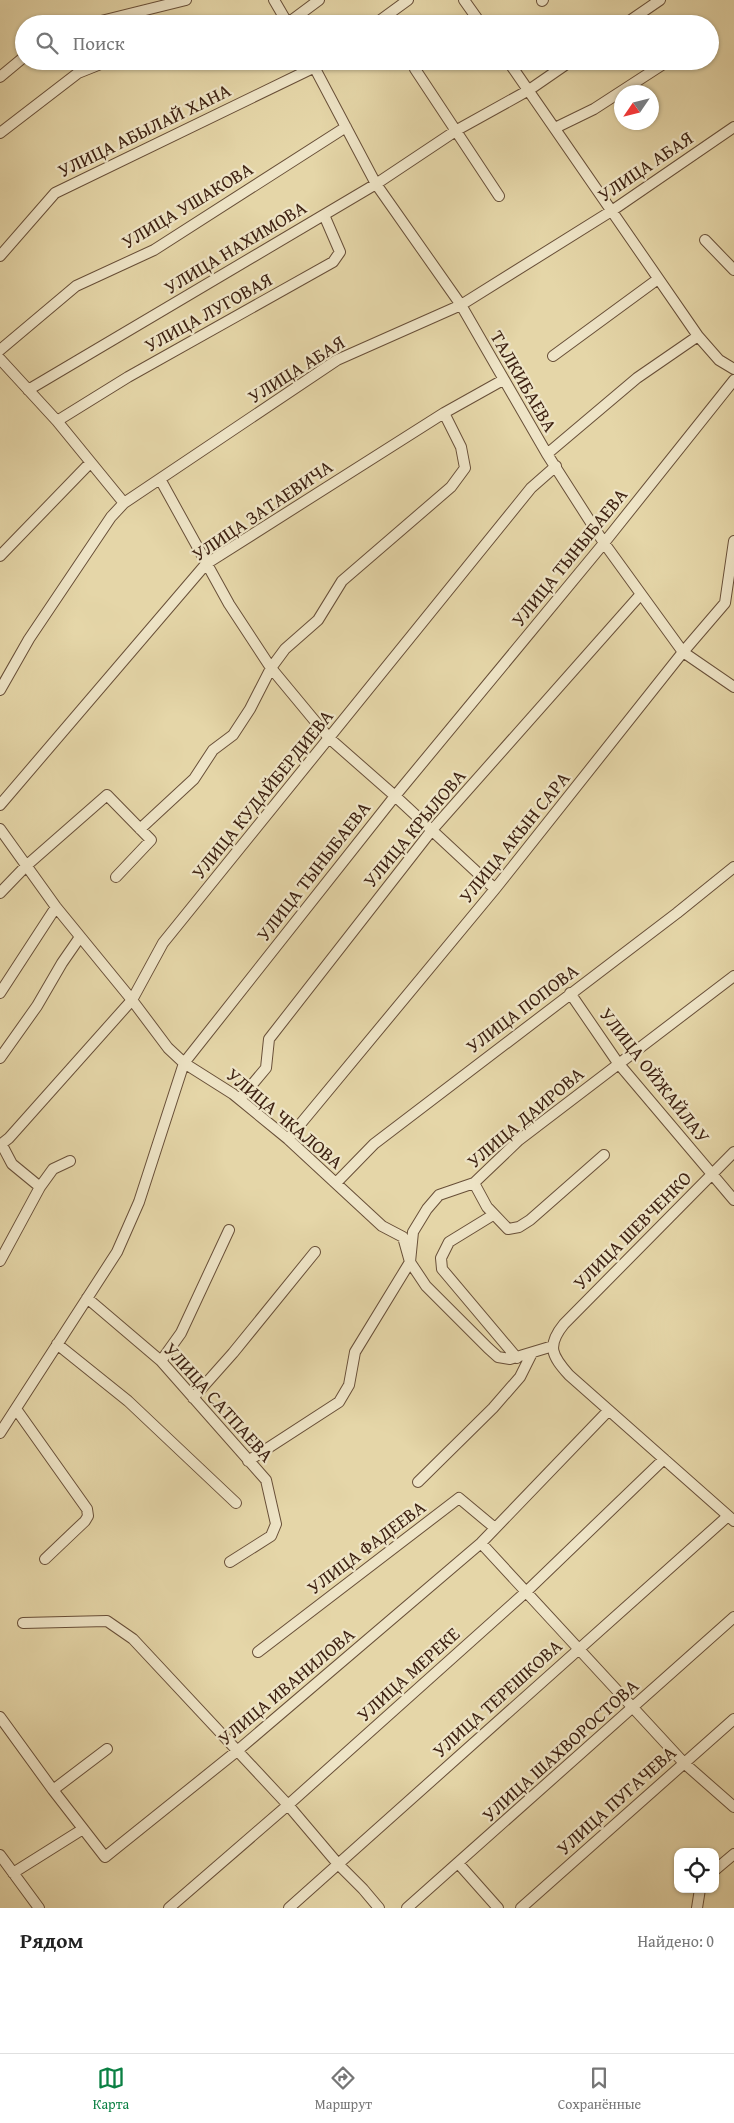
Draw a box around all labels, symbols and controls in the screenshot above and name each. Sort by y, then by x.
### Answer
search box [15,15,719,70]
icon: search [33,29,61,57]
text: Поиск [73,29,125,57]
street label: УЛИЦА АБЫЛАЙ ХАНА [53,76,236,184]
north arrow [614,85,659,130]
street label: УЛИЦА АБАЯ [592,124,698,208]
street label: УЛИЦА УШАКОВА [116,154,258,255]
street label: УЛИЦА НАХИМОВА [158,193,312,301]
street label: УЛИЦА ЛУГОВАЯ [139,265,277,359]
street label: ТАЛКИБАЕВА [484,325,565,437]
street label: УЛИЦА АБАЯ [242,328,350,410]
street label: УЛИЦА ЗАТАЕВИЧА [186,452,338,568]
street label: УЛИЦА ТЫНЫБАЕВА [504,481,634,632]
street label: УЛИЦА КУДАЙБЕРДИЕВА [185,703,340,885]
street label: УЛИЦА КРЫЛОВА [356,762,472,893]
street label: УЛИЦА АКЫН САРА [452,765,576,909]
street label: УЛИЦА ТЫНЫБАЕВА [249,795,377,947]
street label: УЛИЦА ПОПОВА [460,956,584,1060]
street label: УЛИЦА ОЙЖАЙЛАУ [593,1001,717,1149]
street label: УЛИЦА ДАИРОВА [460,1059,590,1174]
street label: УЛИЦА ЧКАЛОВА [220,1061,350,1176]
street label: УЛИЦА ШЕВЧЕНКО [566,1164,698,1296]
street label: УЛИЦА САТПАЕВА [158,1336,281,1468]
street label: УЛИЦА ФАДЕЕВА [301,1493,431,1601]
street label: УЛИЦА ИВАНИЛОВА [212,1620,361,1752]
street label: УЛИЦА МЕРЕКЕ [350,1620,466,1728]
street label: УЛИЦА ТЕРЕШКОВА [426,1632,568,1764]
street label: УЛИЦА ШАХВОРОСТОВА [475,1672,645,1828]
street label: УЛИЦА ПУГАЧЕВА [550,1738,682,1861]
map controls [674,1848,719,1893]
button: locate [674,1848,719,1893]
text: Рядом [20,1925,83,1956]
text: Найдено: 0 [637,1929,714,1953]
tab: Карта [93,2064,129,2114]
tab: Маршрут [315,2064,372,2114]
tab: Сохранённые [558,2064,641,2114]

